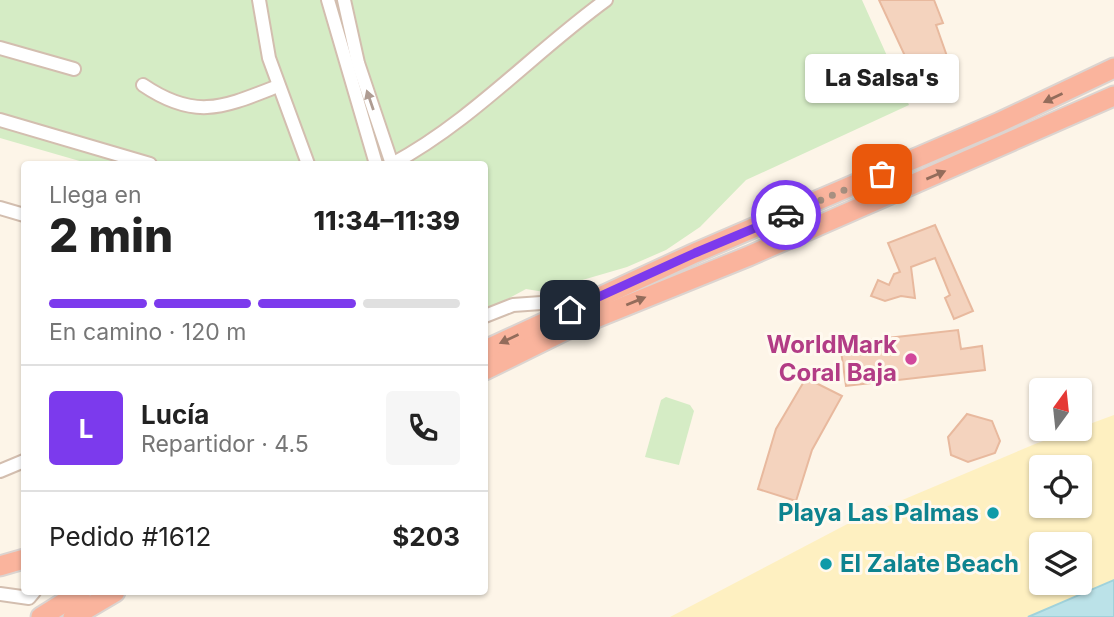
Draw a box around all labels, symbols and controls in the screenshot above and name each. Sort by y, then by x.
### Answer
callout: La Salsa's [805,55,959,104]
text: La Salsa's [825,64,939,92]
one-way arrow [364,89,375,110]
one-way arrow [1043,92,1063,104]
pin [852,144,912,204]
icon: bag [863,155,901,193]
one-way arrow [926,170,947,181]
courier [751,180,821,250]
text: Llega en [49,181,141,209]
icon: car [767,196,805,234]
text: 11:34–11:39 [314,205,460,236]
text: 2 min [49,207,173,263]
pin [540,280,600,340]
icon: home [551,291,589,329]
one-way arrow [625,295,646,306]
text: En camino · 120 m [49,318,246,346]
place label: WorldMark Coral Baja [766,330,897,387]
one-way arrow [499,333,519,345]
marker: WorldMark Coral Baja [903,351,919,367]
north arrow [1029,378,1092,441]
map controls [1029,378,1092,595]
button: phone [386,391,460,465]
text: Lucía [141,399,209,430]
text: L [79,413,93,444]
text: Repartidor · 4.5 [141,430,309,458]
button: locate [1029,455,1092,518]
place label: Playa Las Palmas [778,498,979,527]
marker: Playa Las Palmas [985,505,1001,521]
text: Pedido #1612 [49,521,211,552]
text: $203 [392,521,460,552]
button: layers [1029,532,1092,595]
place label: El Zalate Beach [840,549,1019,578]
marker: El Zalate Beach [818,556,834,572]

